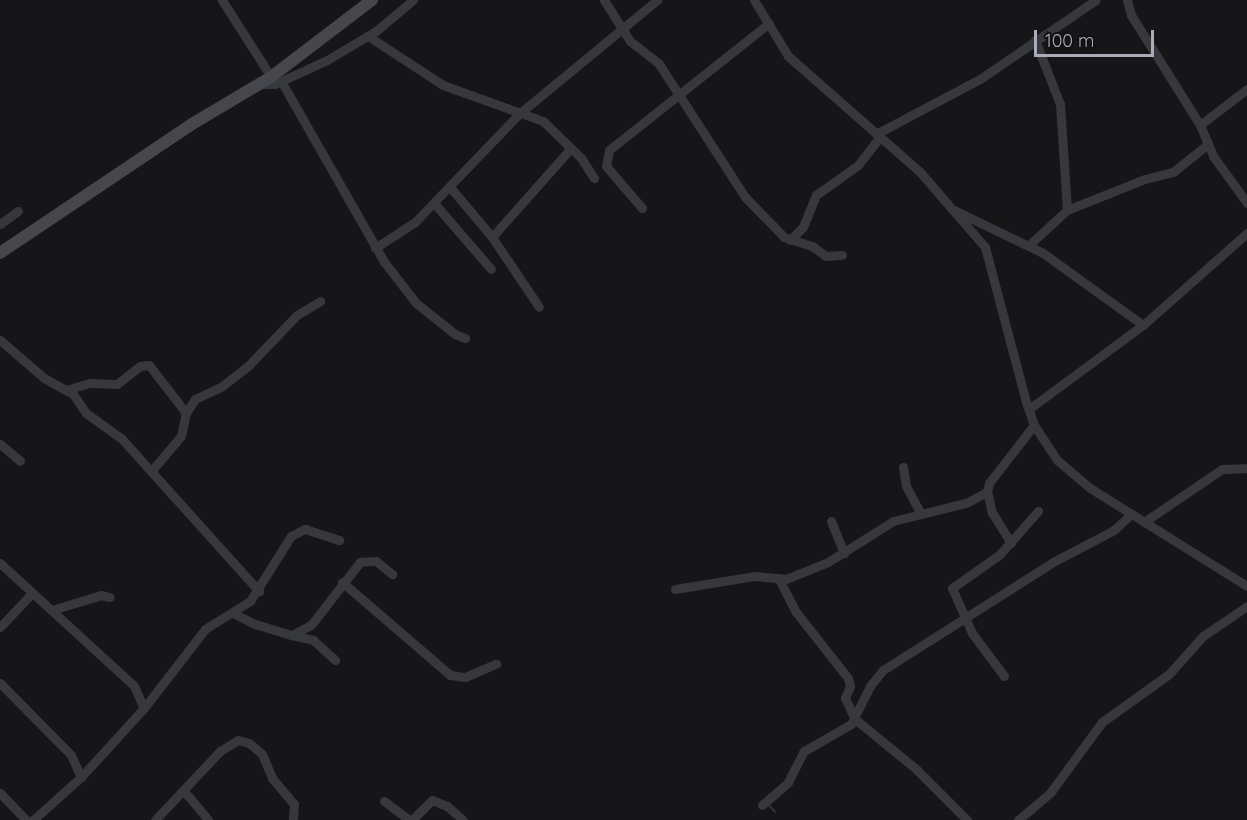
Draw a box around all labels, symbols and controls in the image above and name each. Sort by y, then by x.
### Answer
scale bar [1037,18,1157,56]
text: 100 m [1045,29,1094,52]

